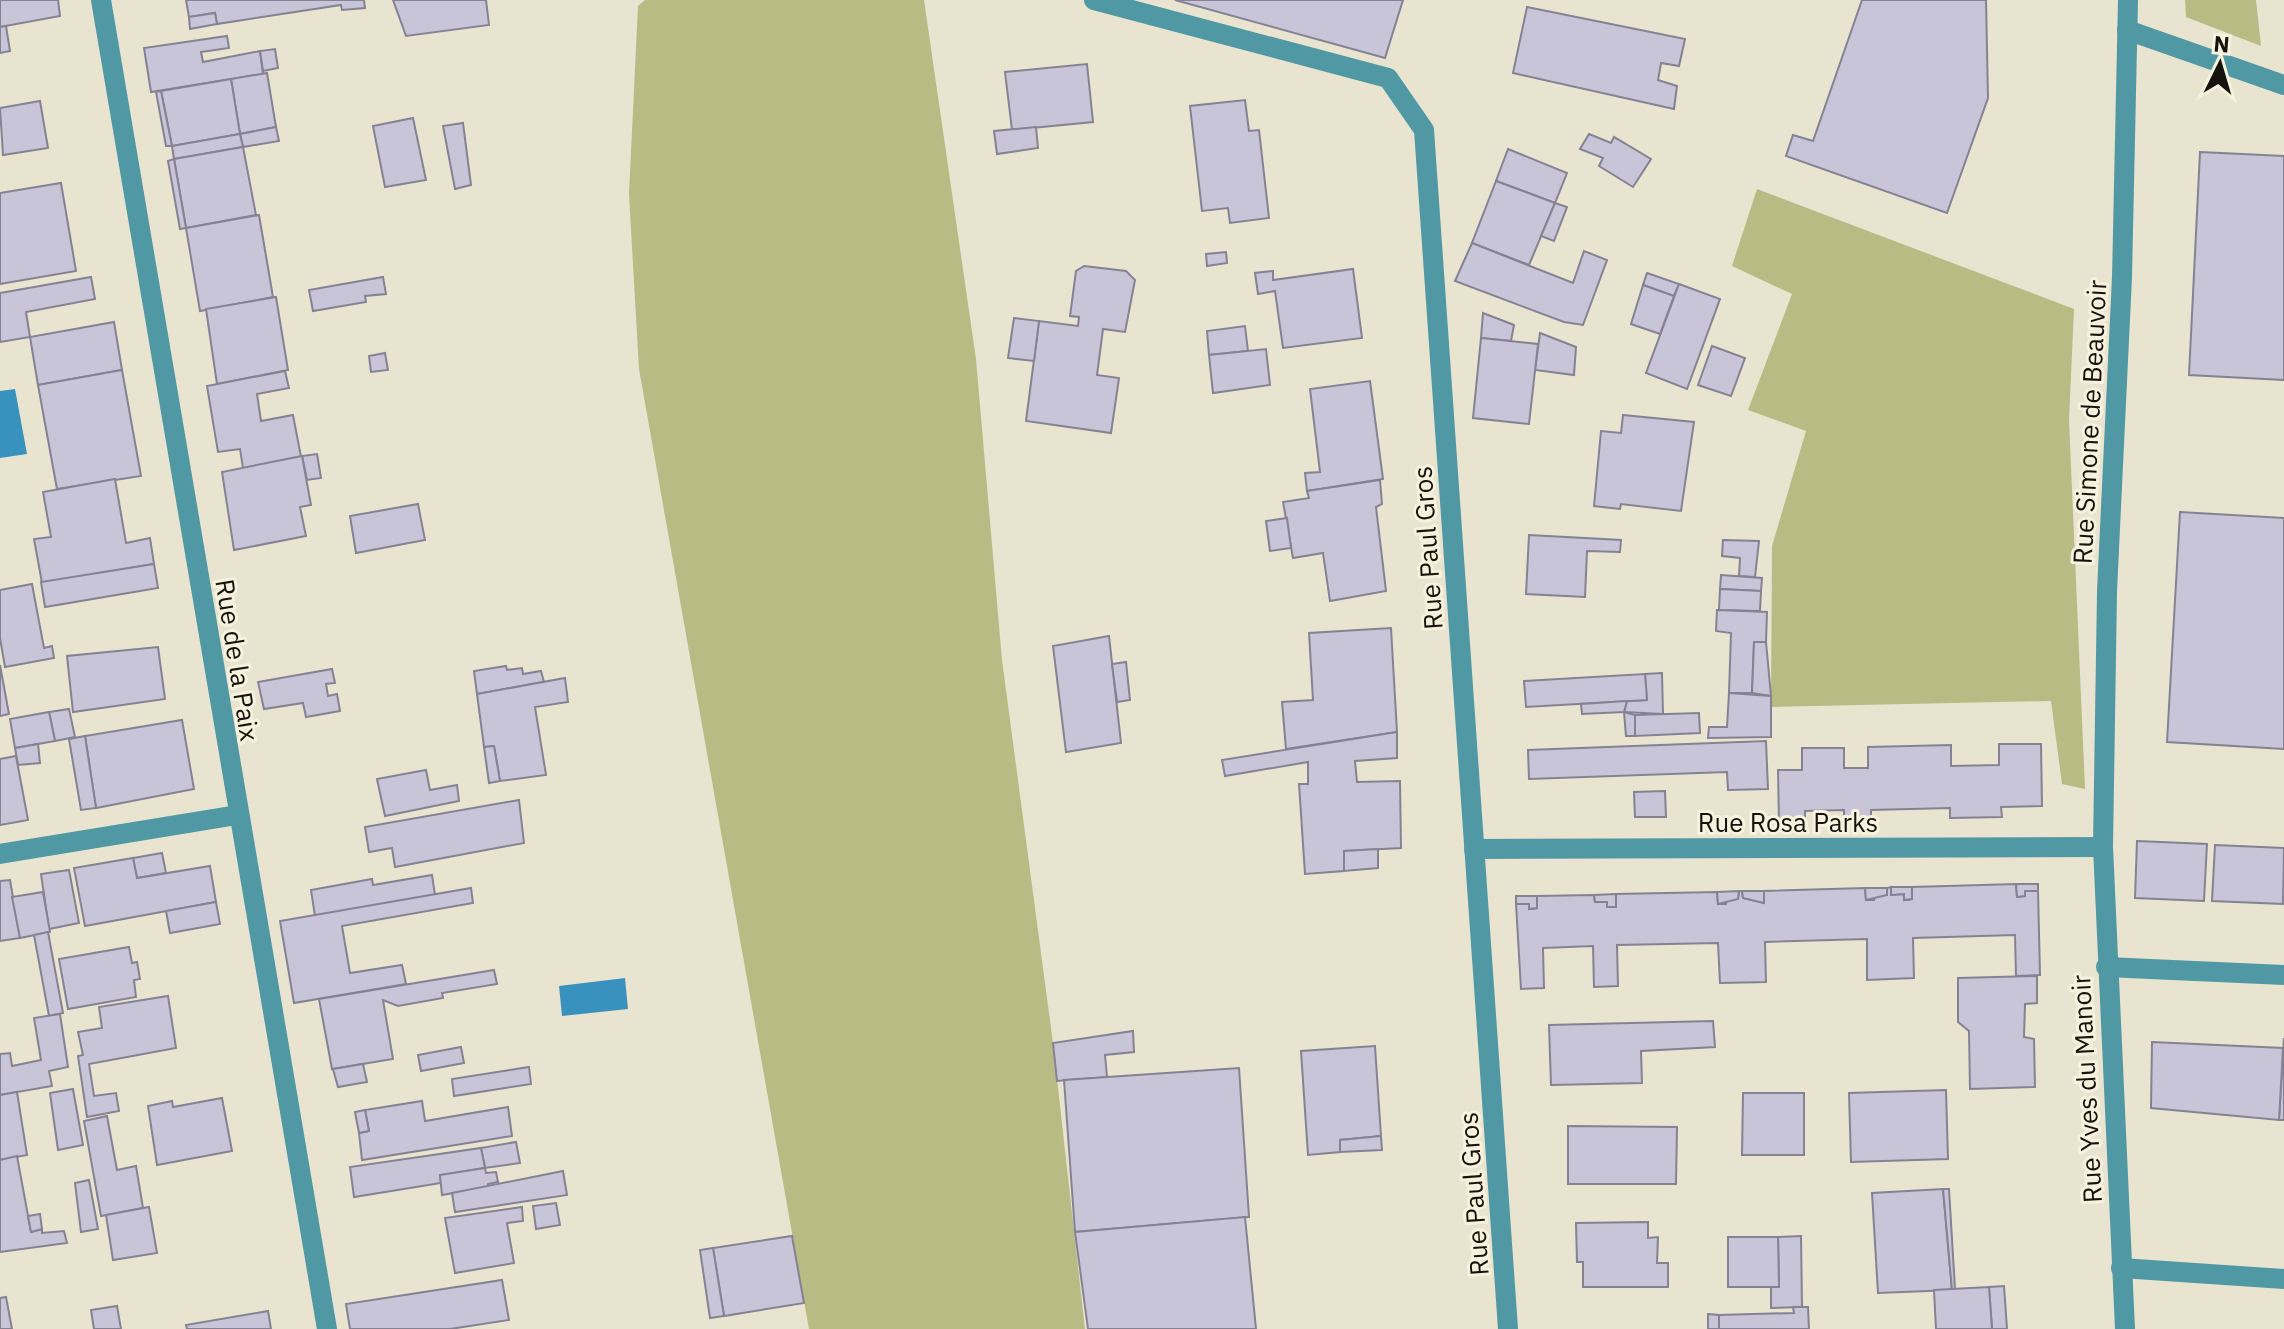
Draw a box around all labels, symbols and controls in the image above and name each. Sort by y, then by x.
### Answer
north arrow [2180,24,2260,104]
text: N [2213,28,2231,59]
street label: Rue Simone de Beauvoir [2065,279,2113,565]
street label: Rue Paul Gros [1404,465,1450,631]
street label: Rue de la Paix [208,577,268,743]
street label: Rue Rosa Parks [1698,805,1878,839]
street label: Rue Yves du Manoir [2063,974,2109,1204]
street label: Rue Paul Gros [1450,1111,1496,1277]

